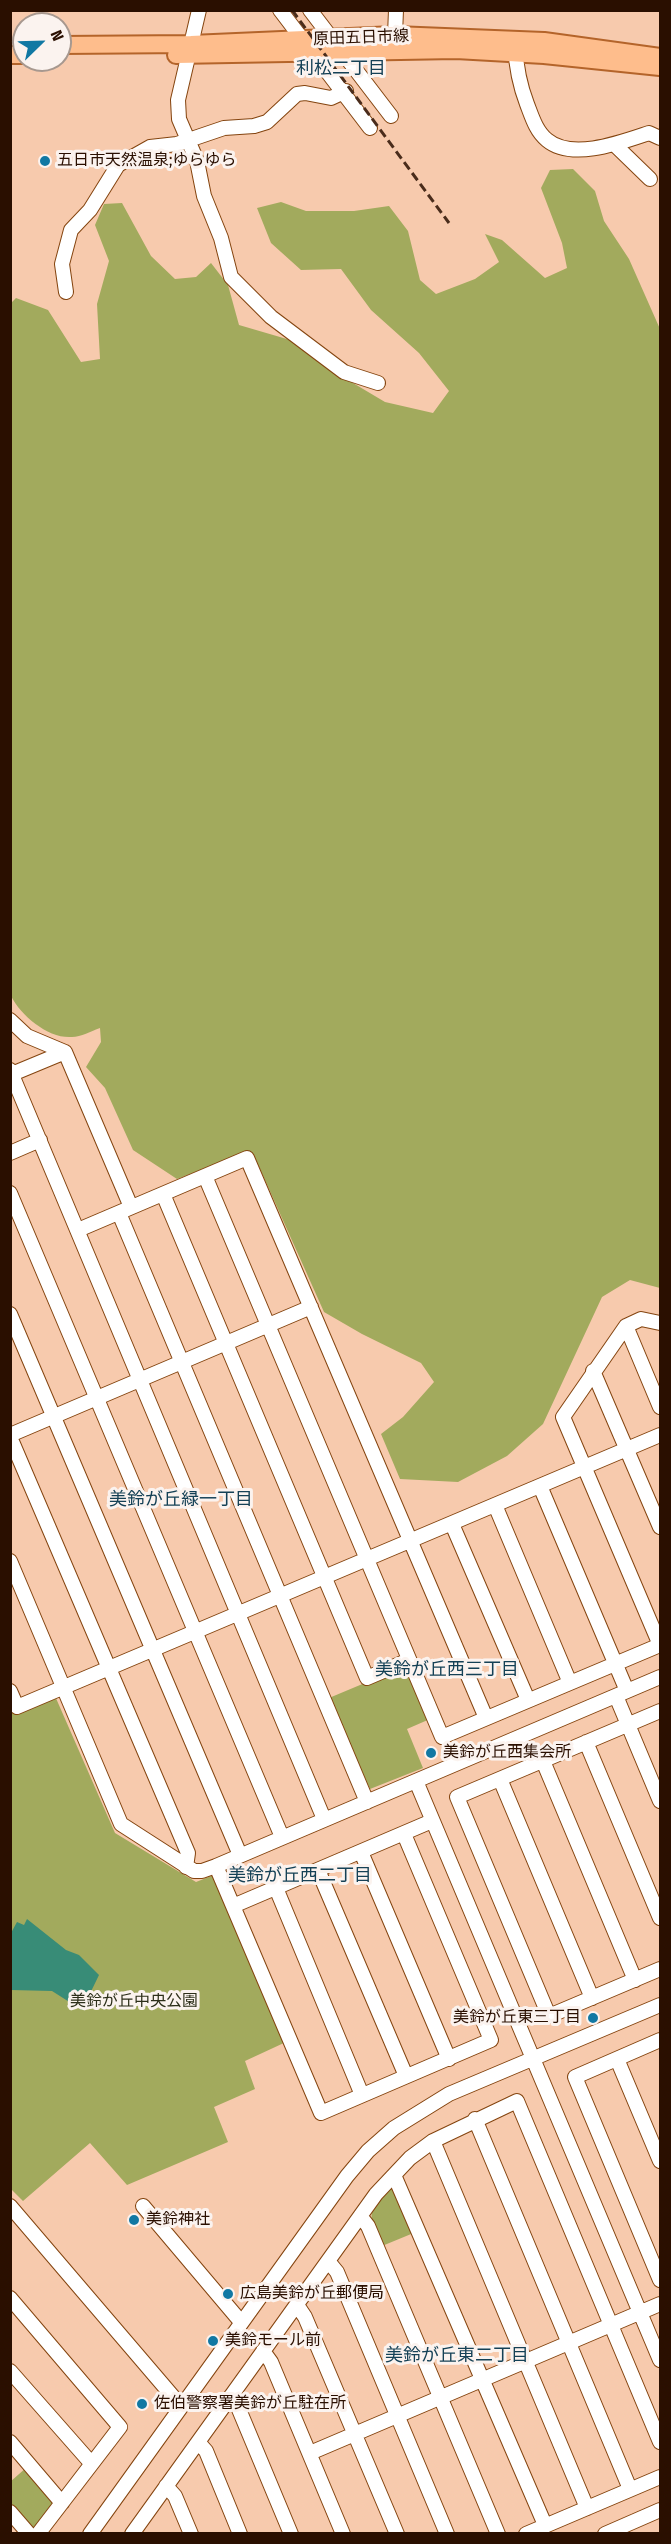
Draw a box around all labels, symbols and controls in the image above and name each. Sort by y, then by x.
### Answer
north arrow [12,12,72,72]
text: N [47,27,68,44]
street label: 原田五日市線 [313,27,409,49]
district label: 利松二丁目 [296,58,386,80]
place label: 五日市天然温泉;ゆらゆら [57,151,236,171]
marker: 五日市天然温泉;ゆらゆら [38,154,52,168]
district label: 美鈴が丘緑一丁目 [109,1489,253,1511]
district label: 美鈴が丘西三丁目 [375,1659,519,1681]
place label: 美鈴が丘西集会所 [443,1743,571,1763]
marker: 美鈴が丘西集会所 [424,1746,438,1760]
district label: 美鈴が丘西二丁目 [228,1865,372,1887]
park label: 美鈴が丘中央公園 [70,1992,198,2012]
place label: 美鈴が丘東三丁目 [453,2008,581,2028]
marker: 美鈴が丘東三丁目 [586,2011,600,2025]
place label: 美鈴神社 [146,2210,210,2230]
marker: 美鈴神社 [127,2213,141,2227]
place label: 広島美鈴が丘郵便局 [240,2284,384,2304]
marker: 広島美鈴が丘郵便局 [221,2287,235,2301]
place label: 美鈴モール前 [225,2331,321,2351]
marker: 美鈴モール前 [206,2334,220,2348]
district label: 美鈴が丘東二丁目 [385,2345,529,2367]
place label: 佐伯警察署美鈴が丘駐在所 [154,2394,346,2414]
marker: 佐伯警察署美鈴が丘駐在所 [135,2397,149,2411]

